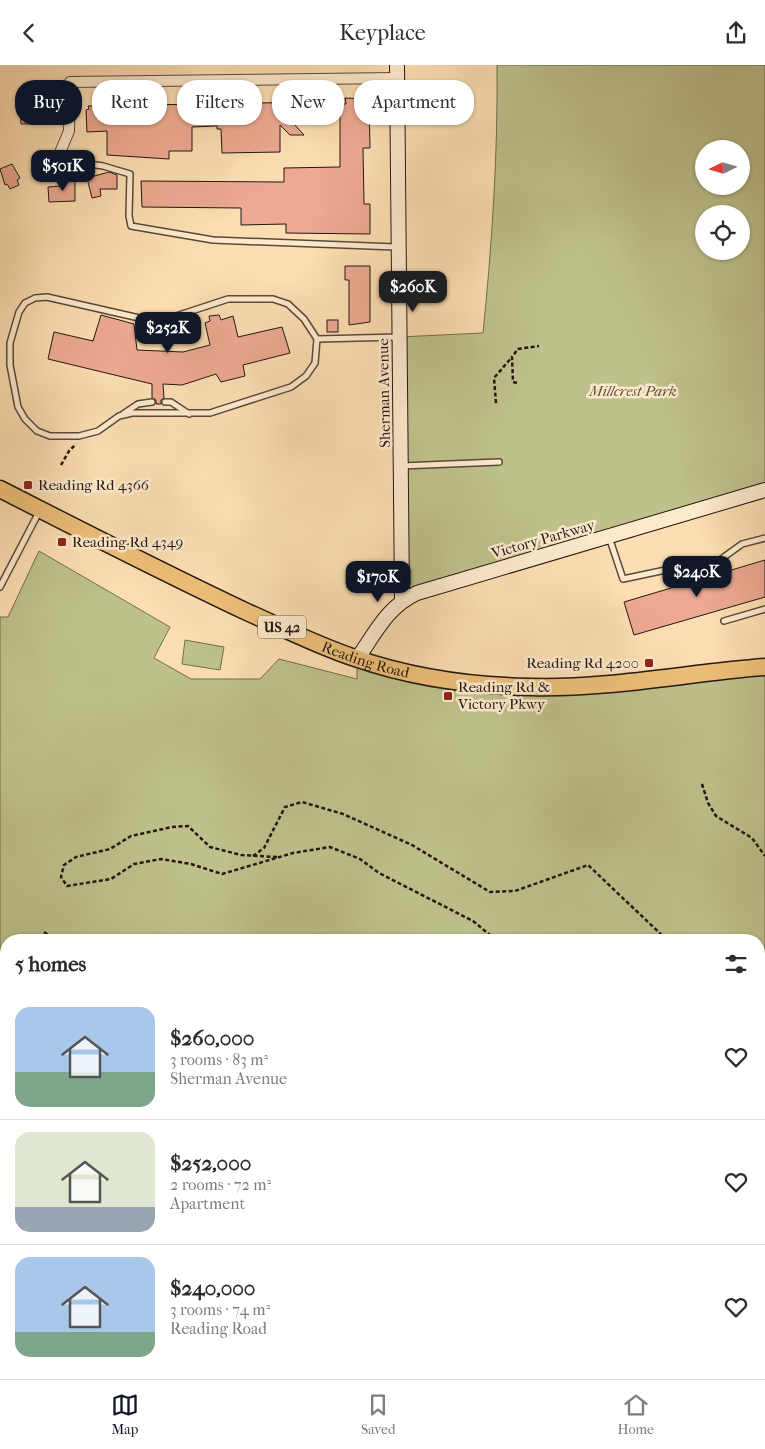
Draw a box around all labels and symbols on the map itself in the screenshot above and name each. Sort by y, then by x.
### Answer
north arrow [695,140,750,195]
pin: $501K [28,149,98,192]
pin: $260K [378,271,448,313]
pin: $252K [133,311,203,354]
street label: Sherman Avenue [374,337,394,448]
park label: Millcrest Park [588,382,677,400]
place label: Reading Rd 4366 [38,476,150,494]
marker: Reading Rd 4366 [22,479,34,491]
street label: Victory Parkway [488,515,598,563]
place label: Reading Rd 4349 [72,533,184,551]
marker: Reading Rd 4349 [56,536,68,548]
pin: $240K [662,555,732,598]
pin: $170K [343,561,413,603]
road number: US 42 [258,615,306,639]
street label: Reading Road [319,638,412,682]
place label: Reading Rd 4200 [526,654,639,672]
marker: Reading Rd 4200 [643,657,655,669]
place label: Reading Rd & Victory Pkwy [457,678,550,713]
marker: Reading Rd & Victory Pkwy [442,690,454,702]

